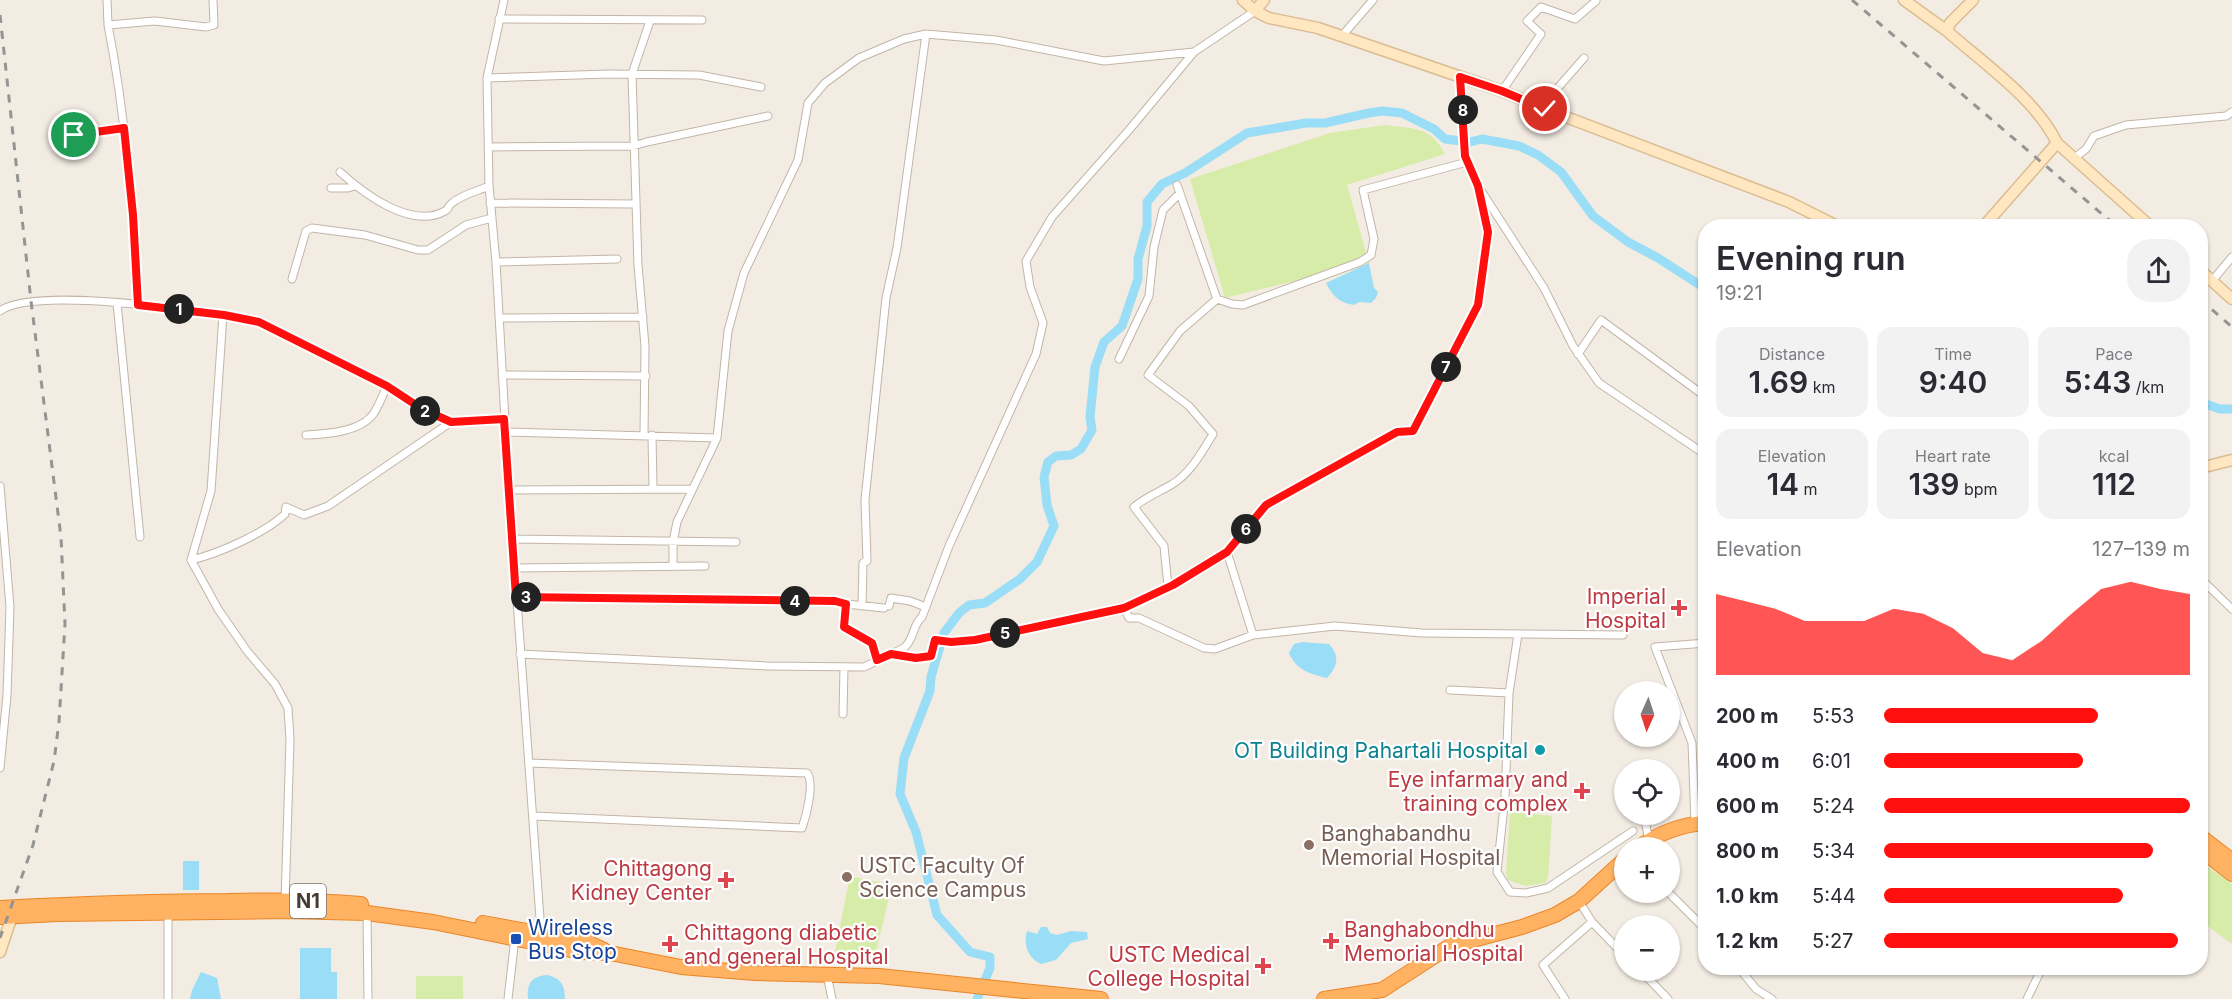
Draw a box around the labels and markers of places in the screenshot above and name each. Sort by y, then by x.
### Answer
pin [1519,83,1570,134]
pin: 8 [1448,95,1478,125]
pin [48,109,99,160]
pin: 1 [164,294,194,324]
pin: 7 [1431,352,1461,382]
pin: 2 [410,396,440,426]
pin: 6 [1231,514,1261,544]
pin: 3 [511,582,541,612]
place label: Imperial Hospital [1585,584,1666,633]
pin: 4 [780,586,810,616]
marker: Imperial Hospital [1670,599,1688,617]
pin: 5 [990,618,1020,648]
place label: OT Building Pahartali Hospital [1234,738,1528,763]
marker: OT Building Pahartali Hospital [1533,743,1547,757]
place label: Eye infarmary and training complex [1388,767,1568,816]
marker: Eye infarmary and training complex [1573,782,1591,800]
place label: Banghabandhu Memorial Hospital [1321,821,1500,870]
marker: Banghabandhu Memorial Hospital [1302,838,1316,852]
place label: USTC Faculty Of Science Campus [859,853,1026,902]
place label: Chittagong Kidney Center [571,856,712,905]
marker: USTC Faculty Of Science Campus [840,870,854,884]
marker: Chittagong Kidney Center [717,871,735,889]
place label: Wireless Bus Stop [528,915,617,964]
place label: Banghabondhu Memorial Hospital [1344,917,1523,966]
place label: Chittagong diabetic and general Hospital [684,920,889,969]
marker: Wireless Bus Stop [509,932,523,946]
marker: Banghabondhu Memorial Hospital [1322,932,1340,950]
marker: Chittagong diabetic and general Hospital [661,935,679,953]
place label: USTC Medical College Hospital [1088,942,1250,991]
marker: USTC Medical College Hospital [1254,957,1272,975]

